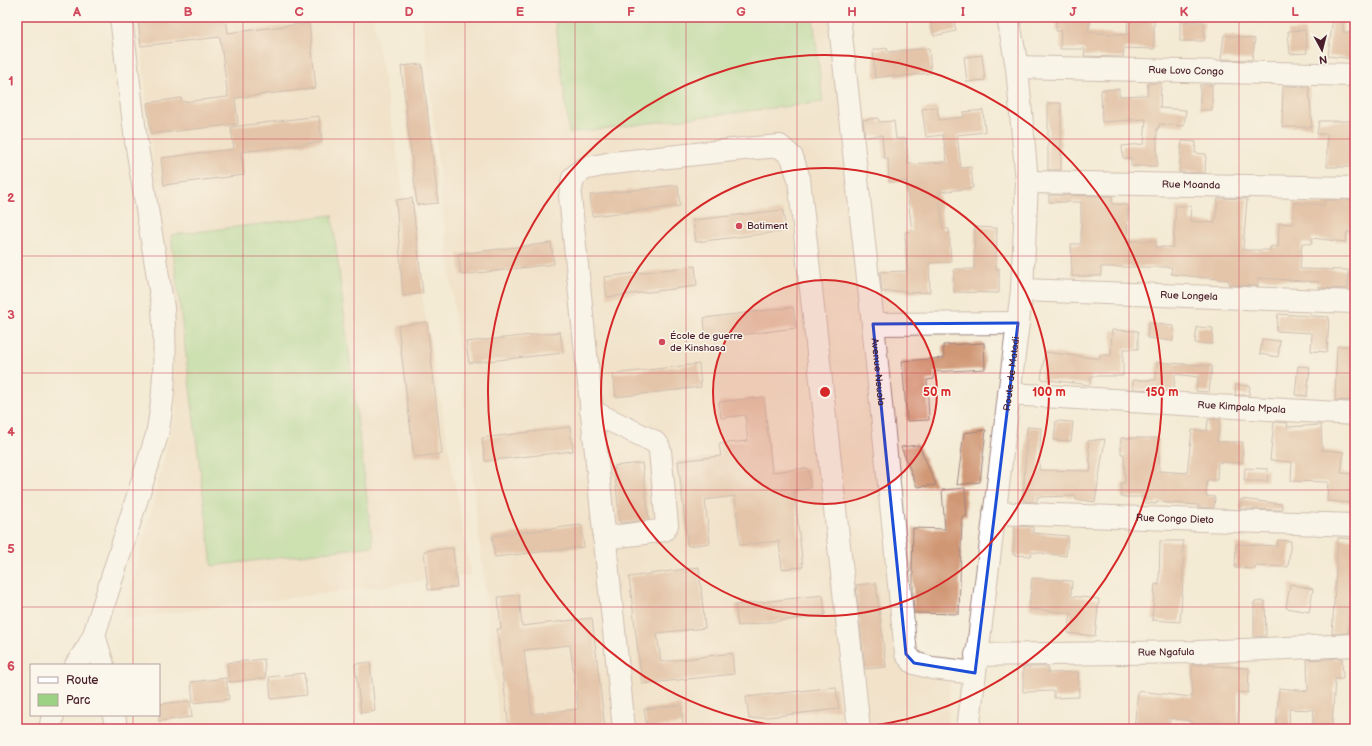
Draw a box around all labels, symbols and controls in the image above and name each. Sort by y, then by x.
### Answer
text: A [72,4,81,20]
text: B [183,4,193,20]
text: C [294,4,304,20]
text: D [404,4,414,20]
text: E [516,4,525,20]
text: F [627,4,635,20]
text: G [736,4,746,20]
text: H [847,4,857,20]
text: I [961,4,965,20]
text: J [1069,4,1077,20]
text: K [1180,4,1189,20]
text: L [1291,4,1299,20]
north arrow [1302,30,1342,70]
text: N [1318,52,1328,66]
street label: Rue Lovo Congo [1148,64,1224,78]
text: 1 [8,73,14,89]
street label: Rue Moanda [1162,178,1221,192]
text: 2 [7,190,15,206]
place label: Batiment [747,220,788,232]
marker: Batiment [734,221,744,231]
street label: Rue Longela [1160,289,1218,303]
text: 3 [7,307,15,323]
place label: École de guerre de Kinshasa [670,330,743,354]
street label: Route de Matadi [1001,336,1022,412]
marker: École de guerre de Kinshasa [657,337,667,347]
street label: Avenue Nsuala [868,338,887,407]
centre of rings [818,385,832,399]
text: 50 m [923,385,951,400]
text: 100 m [1032,385,1066,400]
text: 150 m [1146,385,1178,400]
street label: Rue Kimpala Mpala [1197,399,1286,416]
text: 4 [7,424,15,440]
street label: Rue Congo Dieto [1136,512,1214,526]
text: 5 [7,541,15,557]
street label: Rue Ngafula [1138,646,1195,659]
text: 6 [7,658,15,674]
legend [30,664,160,716]
text: Route [66,673,98,688]
text: Parc [66,693,90,708]

